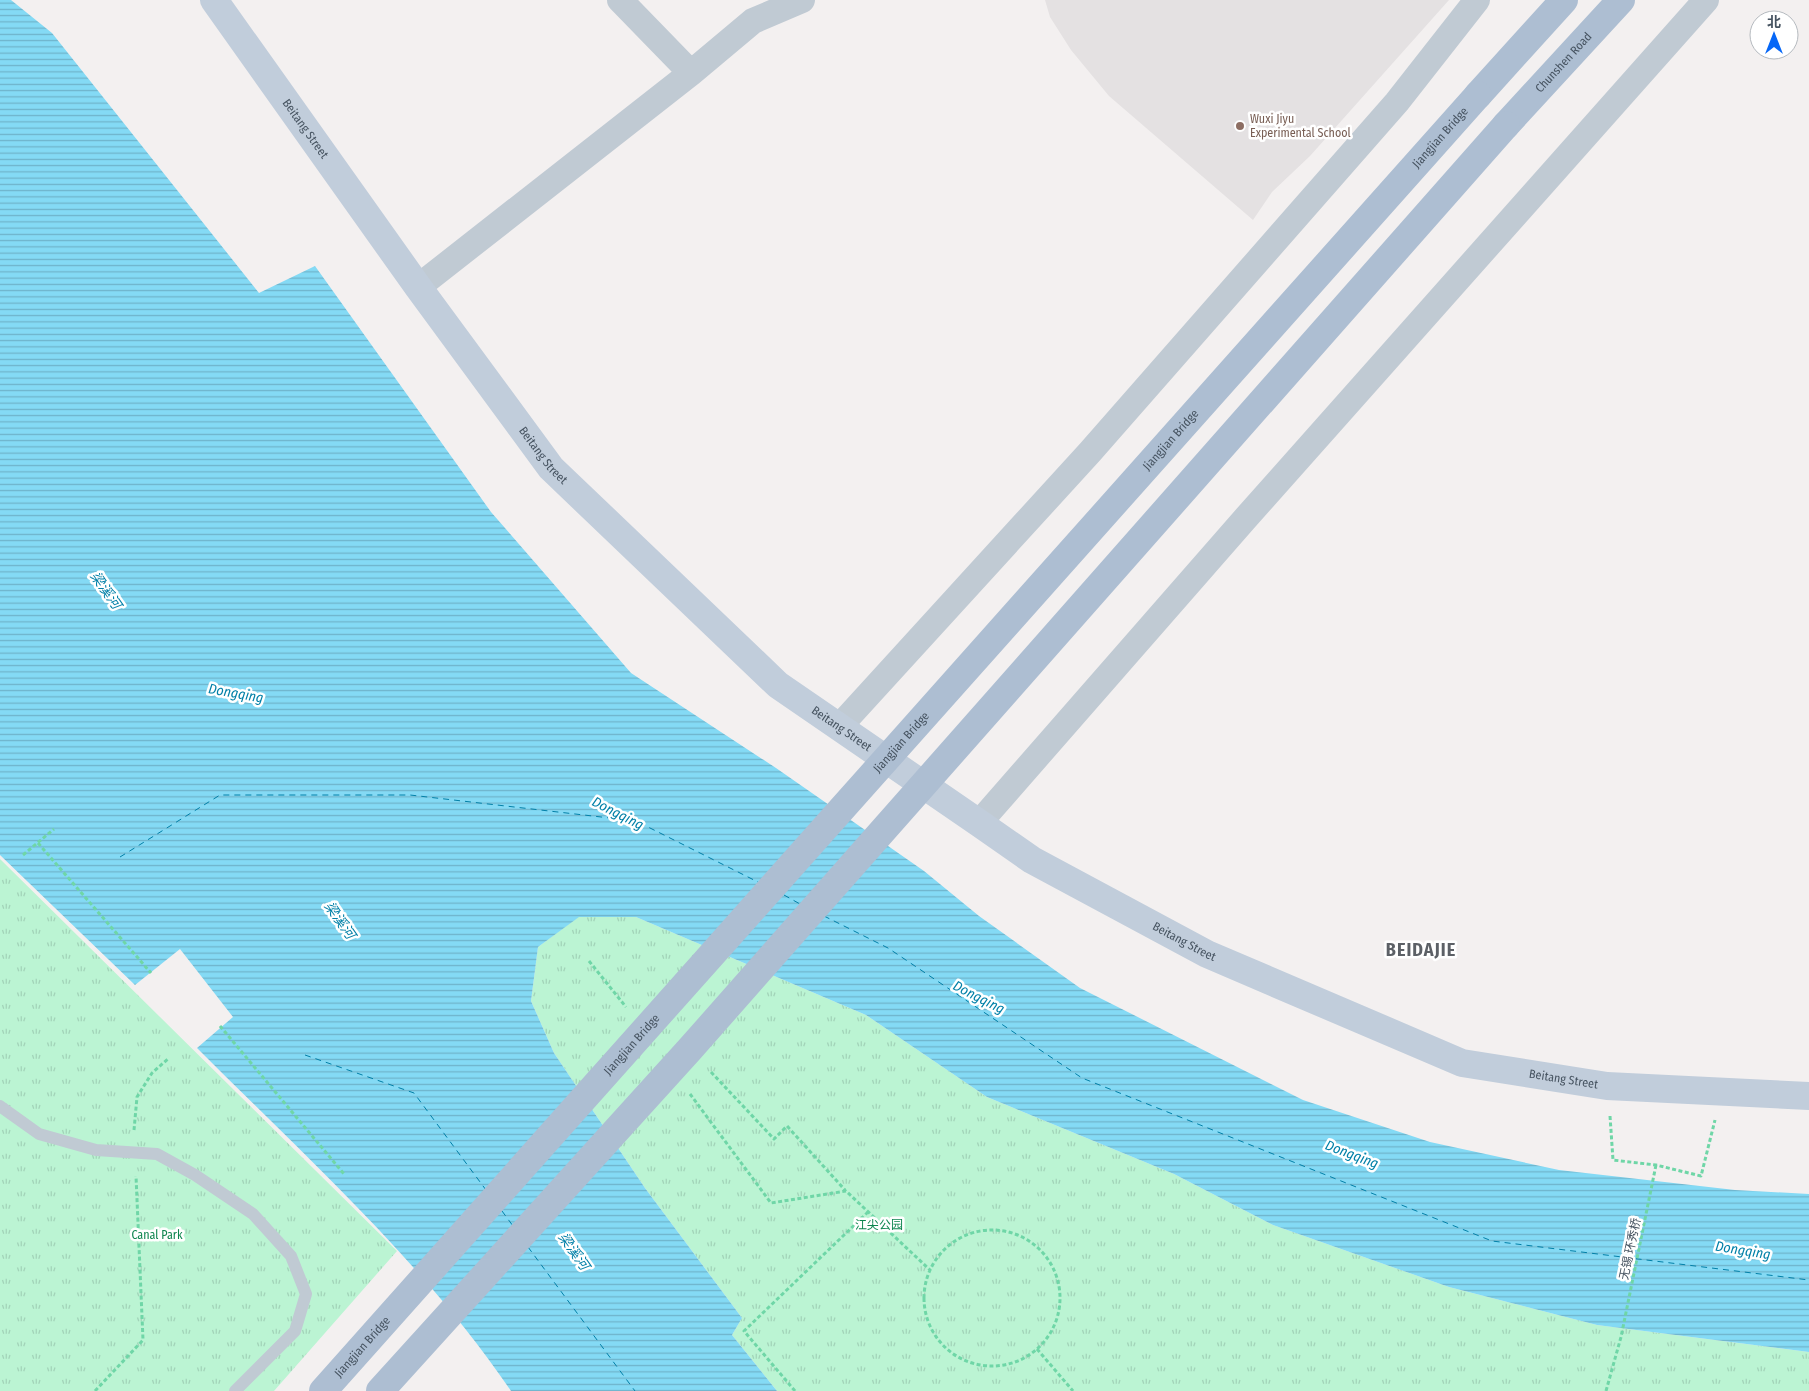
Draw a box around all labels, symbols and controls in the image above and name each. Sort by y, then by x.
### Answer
north arrow [1749,10,1799,60]
text: 北 [1767,14,1781,31]
street label: Chunshen Road [1533,30,1595,95]
street label: Beitang Street [280,96,331,161]
street label: Jiangjian Bridge [1409,104,1471,171]
place label: Wuxi Jiyu Experimental School [1250,112,1351,140]
marker: Wuxi Jiyu Experimental School [1234,120,1246,132]
street label: Jiangjian Bridge [1140,406,1201,473]
street label: Beitang Street [516,424,570,487]
water label: 梁溪河 [87,568,126,615]
water label: Dongqing [207,680,265,707]
street label: Beitang Street [809,703,874,754]
street label: Jiangjian Bridge [870,709,932,776]
water label: Dongqing [589,793,646,834]
water label: 梁溪河 [321,898,360,945]
street label: Beitang Street [1150,919,1218,964]
district label: BEIDAJIE [1386,939,1456,961]
water label: Dongqing [950,977,1007,1018]
street label: Jiangjian Bridge [601,1011,663,1078]
street label: Beitang Street [1528,1067,1599,1091]
water label: Dongqing [1323,1137,1381,1172]
street label: 无锡 环秀桥 [1617,1217,1643,1281]
park label: 江尖公园 [855,1218,903,1232]
park label: Canal Park [131,1228,183,1242]
water label: 梁溪河 [555,1229,594,1276]
water label: Dongqing [1714,1238,1772,1263]
street label: Jiangjian Bridge [331,1314,393,1380]

